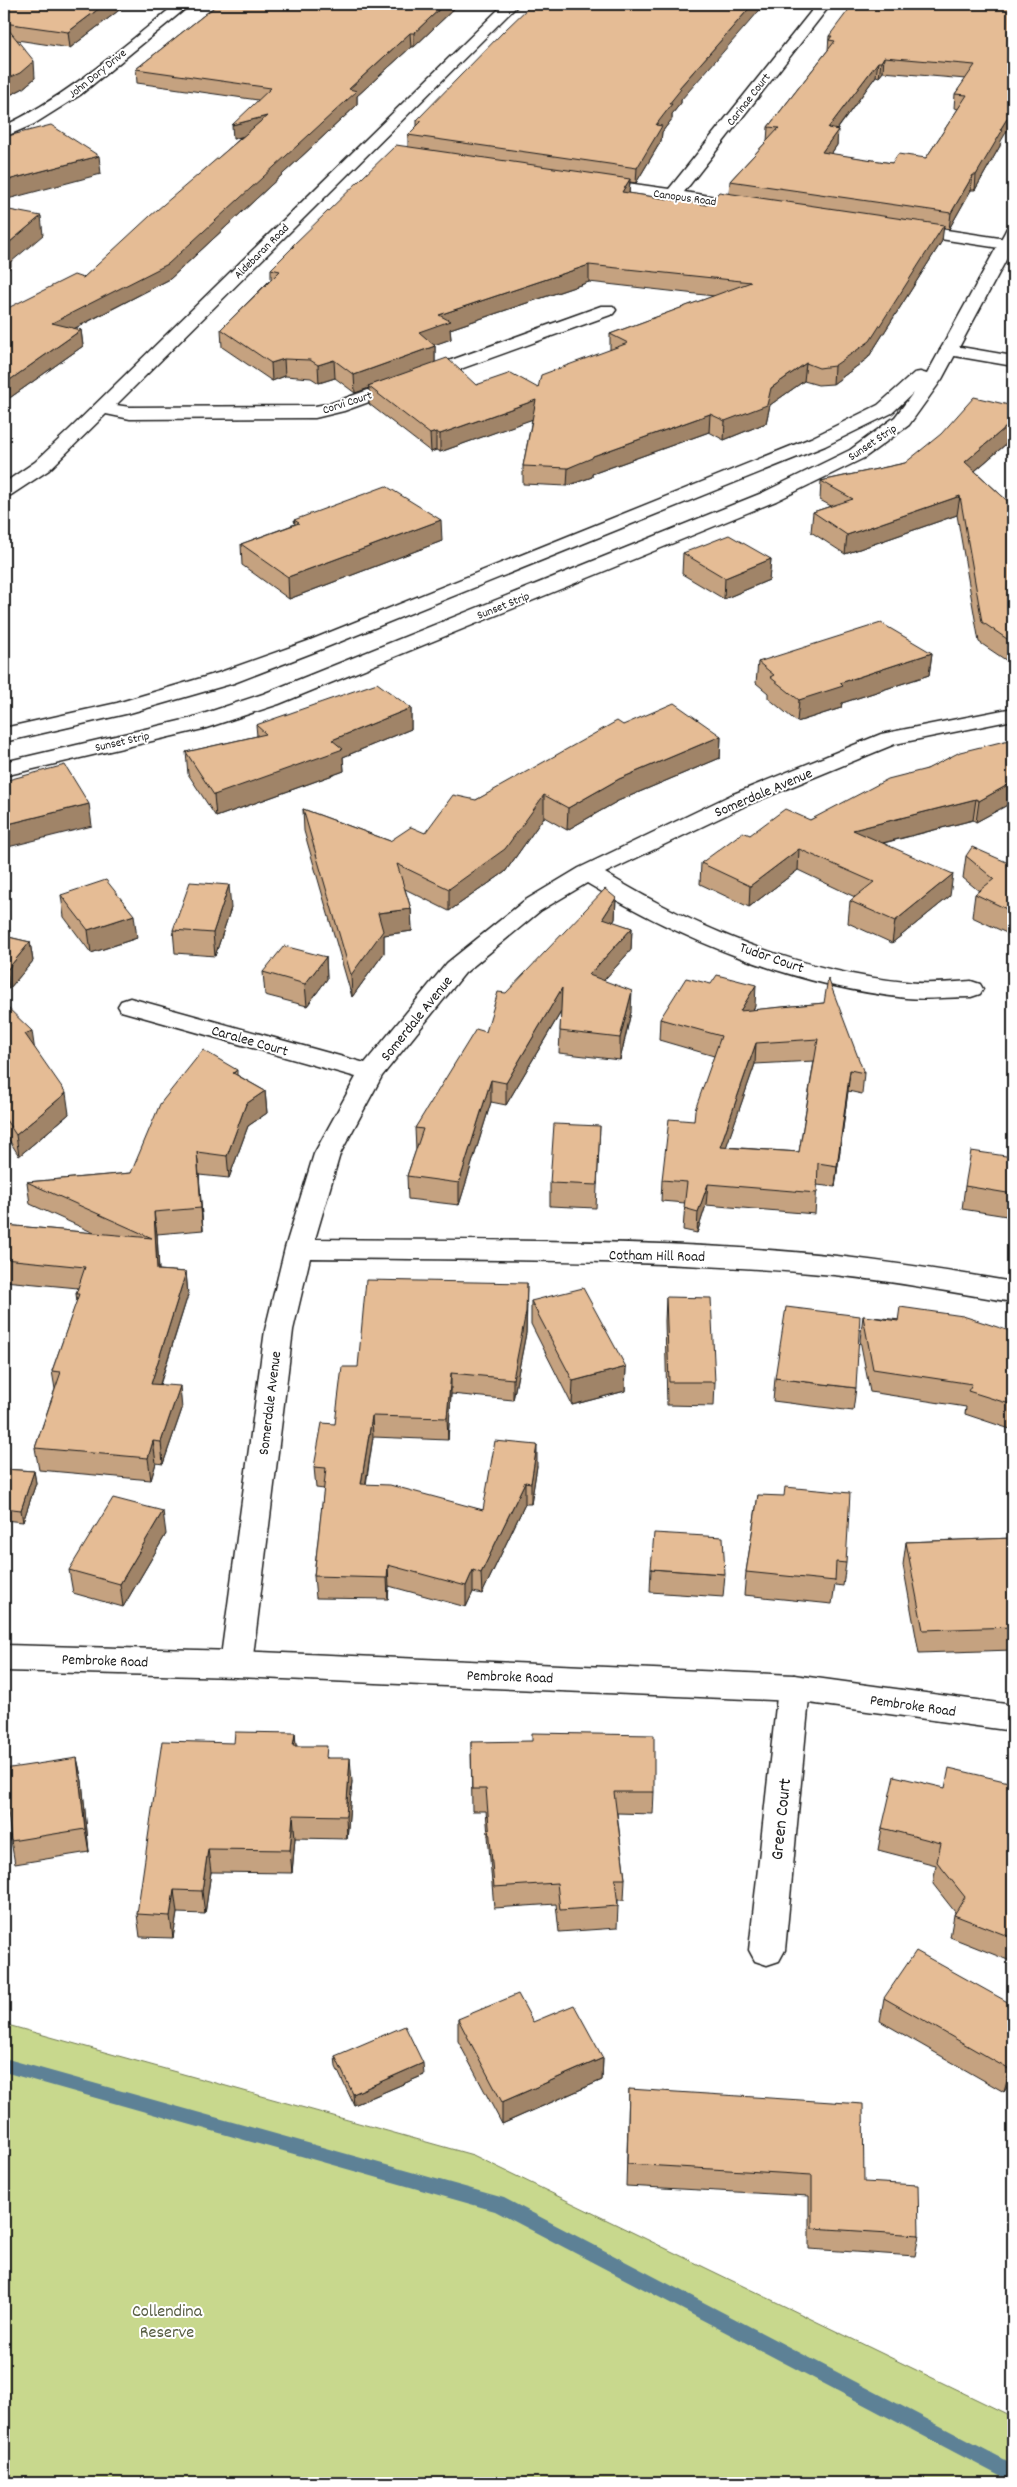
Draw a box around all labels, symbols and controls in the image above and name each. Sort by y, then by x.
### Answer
street label: John Dory Drive [65,45,131,103]
street label: Carinae Court [723,70,776,130]
street label: Canopus Road [652,186,717,211]
street label: Aldebaran Road [231,221,294,284]
street label: Corvi Court [321,387,375,419]
street label: Sunset Strip [845,421,901,466]
street label: Sunset Strip [475,588,532,625]
street label: Sunset Strip [93,728,151,757]
street label: Somerdale Avenue [711,763,817,824]
street label: Tudor Court [736,938,807,980]
street label: Somerdale Avenue [376,971,459,1067]
street label: Caralee Court [208,1020,291,1063]
street label: Cotham Hill Road [609,1245,705,1269]
street label: Somerdale Avenue [254,1350,288,1456]
street label: Pembroke Road [61,1649,149,1675]
street label: Pembroke Road [466,1665,554,1691]
street label: Pembroke Road [868,1690,957,1724]
street label: Green Court [766,1777,799,1861]
park label: Collendina Reserve [132,2300,203,2346]

